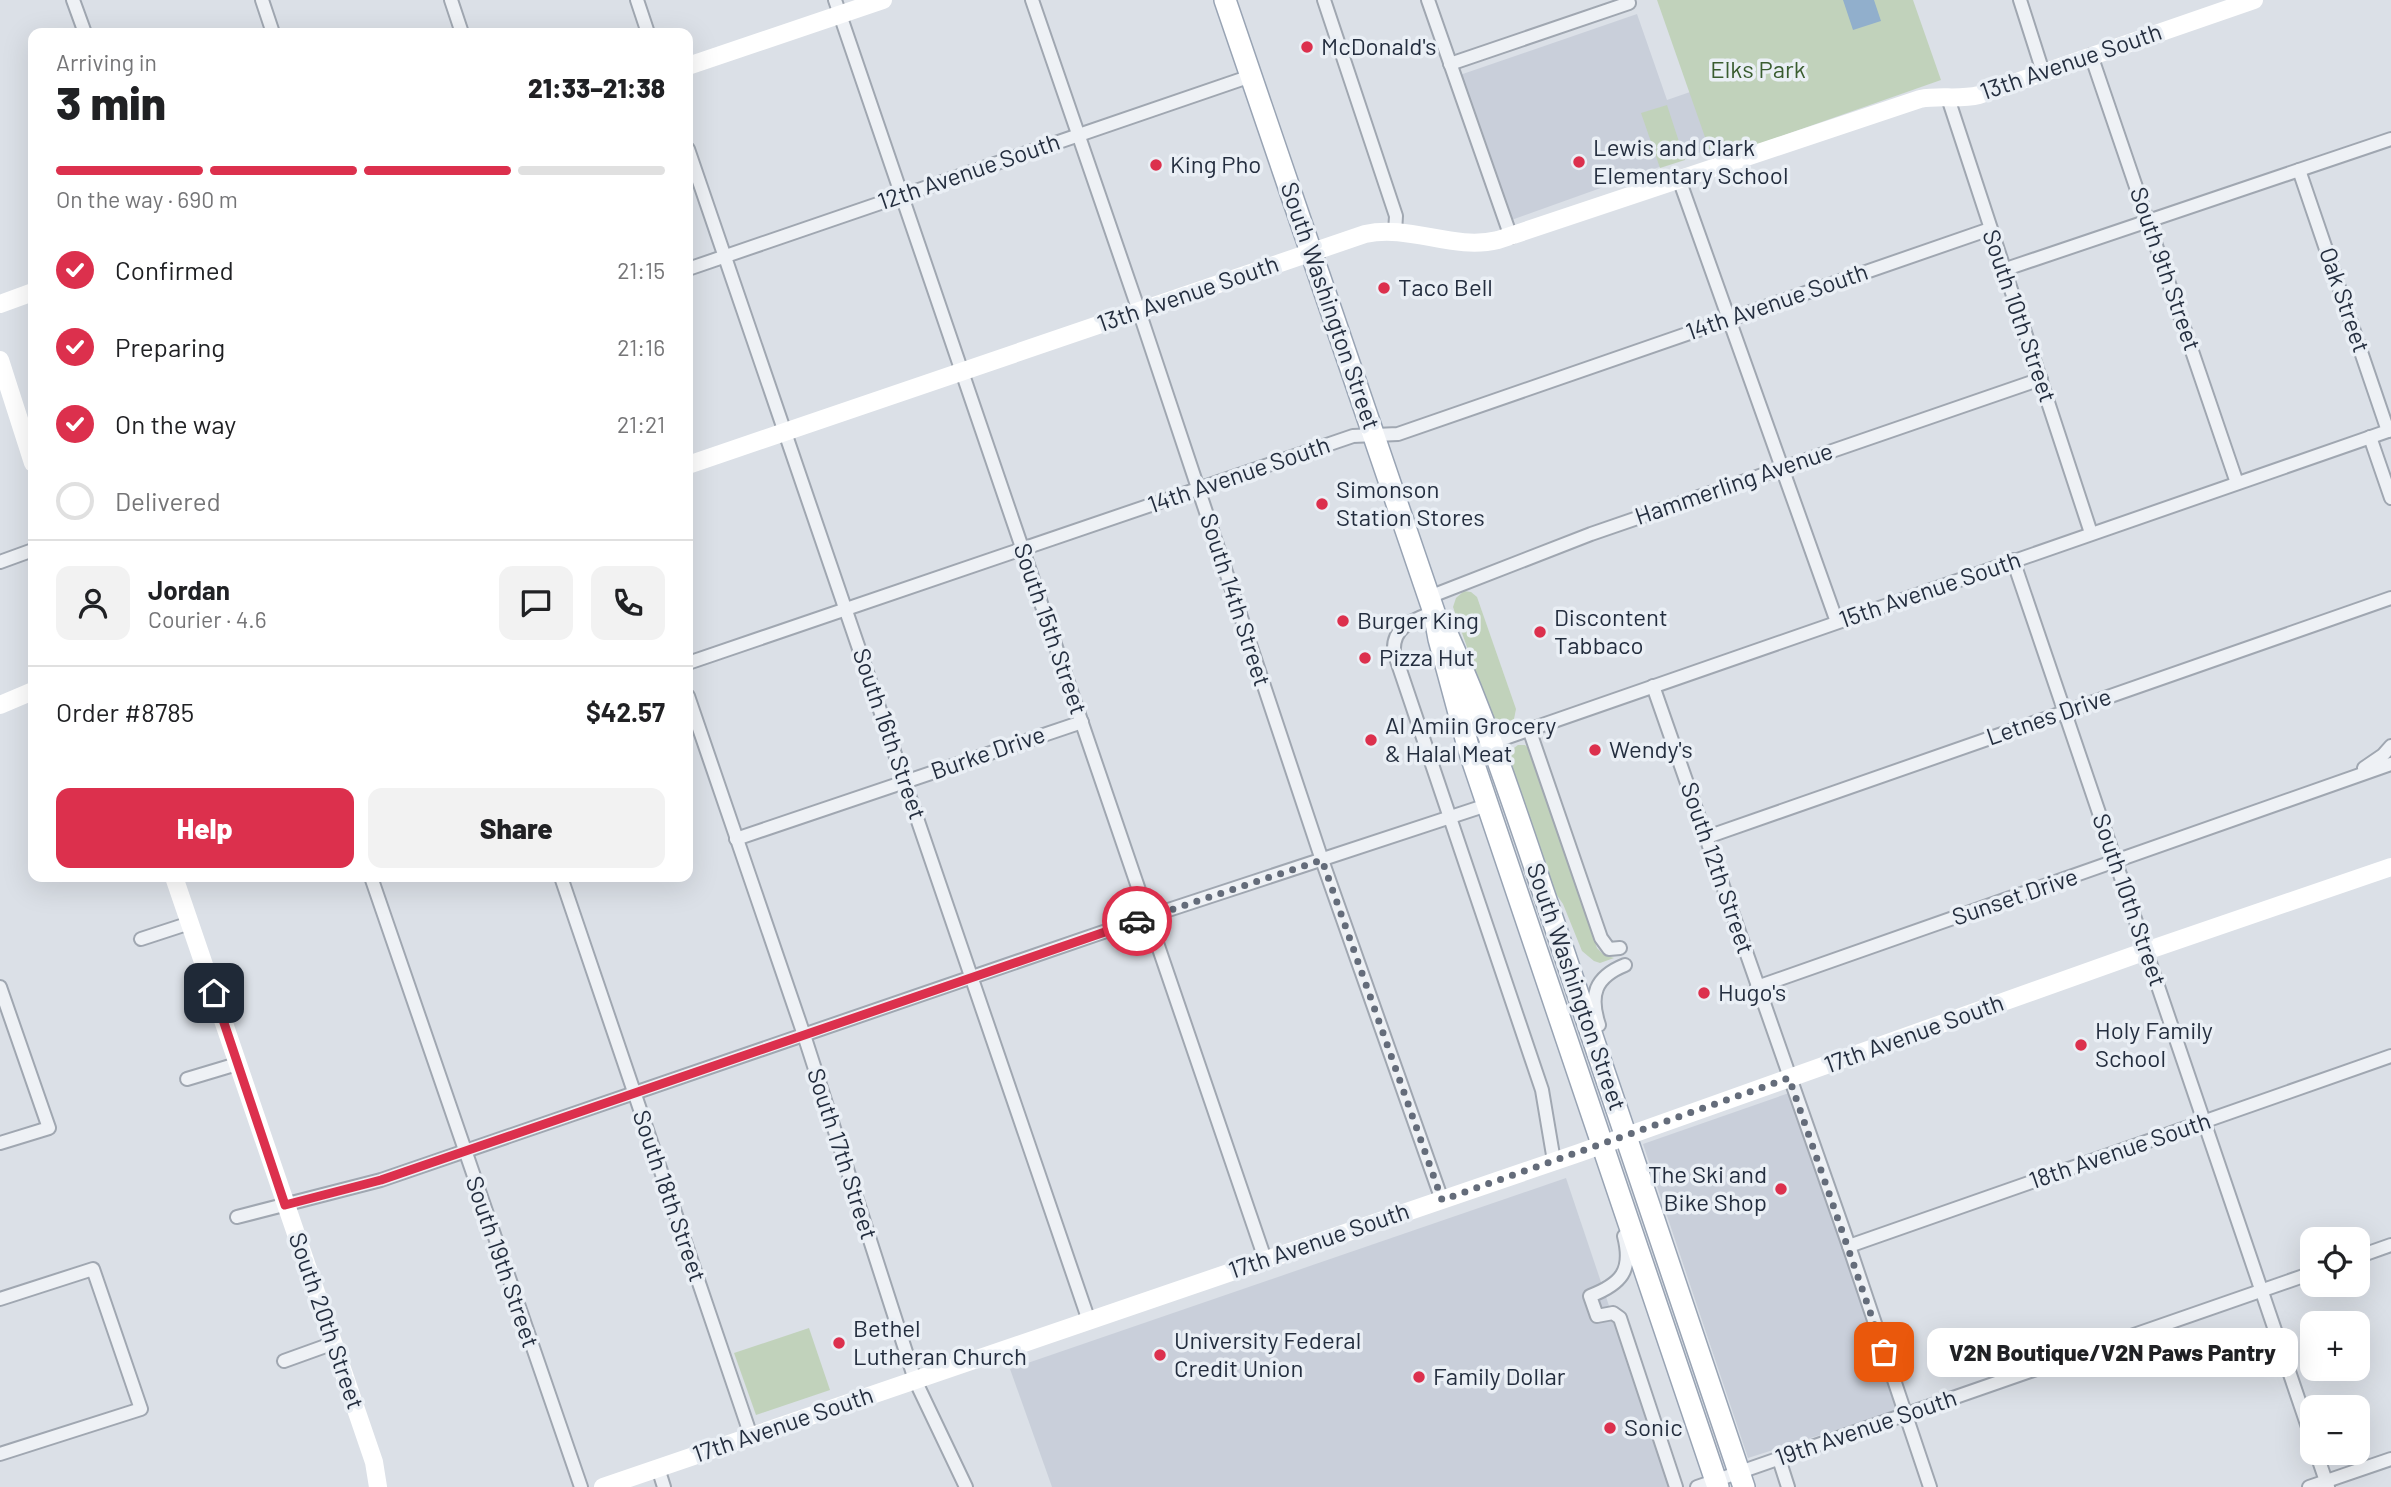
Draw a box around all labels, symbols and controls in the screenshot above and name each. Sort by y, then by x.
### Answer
street label: 13th Avenue South [1976,16,2165,105]
place label: McDonald's [1321,31,1436,60]
marker: McDonald's [1299,39,1315,55]
text: Arriving in [56,48,157,76]
park label: Elks Park [1710,54,1806,83]
text: 21:33–21:38 [528,72,665,103]
text: 3 min [56,74,166,129]
street label: 12th Avenue South [874,126,1063,215]
place label: Lewis and Clark Elementary School [1593,132,1788,189]
place label: King Pho [1170,149,1261,178]
marker: Lewis and Clark Elementary School [1571,154,1587,170]
marker: King Pho [1148,157,1164,173]
street label: South Washington Street [1275,178,1387,433]
street label: South 9th Street [2125,183,2208,354]
text: On the way · 690 m [56,185,238,213]
street label: South 10th Street [1977,226,2063,406]
street label: Oak Street [2314,243,2377,356]
street label: 13th Avenue South [1093,248,1282,337]
icon: check [56,251,94,289]
text: Confirmed [115,254,234,285]
text: 21:15 [617,256,665,284]
street label: 14th Avenue South [1682,256,1871,345]
place label: Taco Bell [1398,272,1493,301]
marker: Taco Bell [1376,280,1392,296]
icon: check [56,328,94,366]
text: Preparing [115,331,225,362]
text: 21:16 [617,333,665,361]
icon: check [56,405,94,443]
text: On the way [115,408,236,439]
text: 21:21 [617,410,665,438]
street label: 14th Avenue South [1144,429,1333,518]
street label: Hammerling Avenue [1631,435,1836,530]
place label: Simonson Station Stores [1336,474,1485,531]
text: Delivered [115,485,221,516]
marker: Simonson Station Stores [1314,496,1330,512]
street label: South 14th Street [1195,509,1278,690]
street label: South 15th Street [1009,539,1094,718]
street label: 15th Avenue South [1835,544,2024,633]
button: person [56,566,130,640]
button: chat [499,566,573,640]
button: phone [591,566,665,640]
text: Jordan [148,574,230,605]
place label: Discontent Tabbaco [1554,602,1668,659]
text: Courier · 4.6 [148,605,267,633]
place label: Burger King [1357,605,1479,634]
marker: Burger King [1335,613,1351,629]
marker: Discontent Tabbaco [1532,624,1548,640]
place label: Pizza Hut [1379,642,1475,671]
street label: South 16th Street [848,644,933,823]
marker: Pizza Hut [1357,650,1373,666]
street label: Letnes Drive [1982,681,2115,750]
text: Order #8785 [56,696,194,727]
text: $42.57 [586,696,665,727]
place label: Al Amiin Grocery & Halal Meat [1385,710,1556,767]
street label: Burke Drive [927,719,1048,785]
marker: Al Amiin Grocery & Halal Meat [1363,732,1379,748]
place label: Wendy's [1609,734,1693,763]
marker: Wendy's [1587,742,1603,758]
street label: South 12th Street [1675,778,1761,957]
button: Help [56,788,354,868]
button: Share [368,788,665,868]
street label: South 10th Street [2087,810,2173,990]
street label: South Washington Street [1521,859,1633,1114]
street label: Sunset Drive [1948,861,2081,931]
courier [1102,886,1172,956]
icon: car [1118,902,1156,940]
pin [184,963,244,1023]
icon: home [195,974,233,1012]
place label: Hugo's [1718,977,1786,1006]
marker: Hugo's [1696,985,1712,1001]
street label: 17th Avenue South [1820,987,2007,1079]
place label: Holy Family School [2095,1015,2213,1072]
marker: Holy Family School [2073,1037,2089,1053]
street label: South 17th Street [802,1064,885,1243]
street label: 18th Avenue South [2025,1105,2214,1194]
street label: South 18th Street [628,1106,713,1285]
place label: The Ski and Bike Shop [1648,1159,1767,1216]
street label: South 19th Street [461,1172,546,1351]
marker: The Ski and Bike Shop [1773,1181,1789,1197]
street label: 17th Avenue South [1224,1195,1413,1284]
map controls [2300,1227,2370,1465]
button: locate [2300,1227,2370,1297]
street label: South 20th Street [284,1228,371,1413]
button: + [2300,1311,2370,1381]
place label: Bethel Lutheran Church [853,1313,1027,1370]
pin [1854,1322,1914,1382]
place label: University Federal Credit Union [1174,1325,1361,1382]
callout: V2N Boutique/V2N Paws Pantry [1926,1328,2297,1376]
icon: bag [1865,1333,1903,1371]
marker: Bethel Lutheran Church [831,1335,847,1351]
text: V2N Boutique/V2N Paws Pantry [1949,1338,2276,1366]
marker: University Federal Credit Union [1152,1347,1168,1363]
place label: Family Dollar [1433,1361,1566,1390]
marker: Family Dollar [1411,1369,1427,1385]
street label: 17th Avenue South [688,1379,877,1468]
street label: 19th Avenue South [1771,1382,1960,1471]
button: − [2300,1395,2370,1465]
place label: Sonic [1624,1412,1683,1441]
marker: Sonic [1602,1420,1618,1436]

